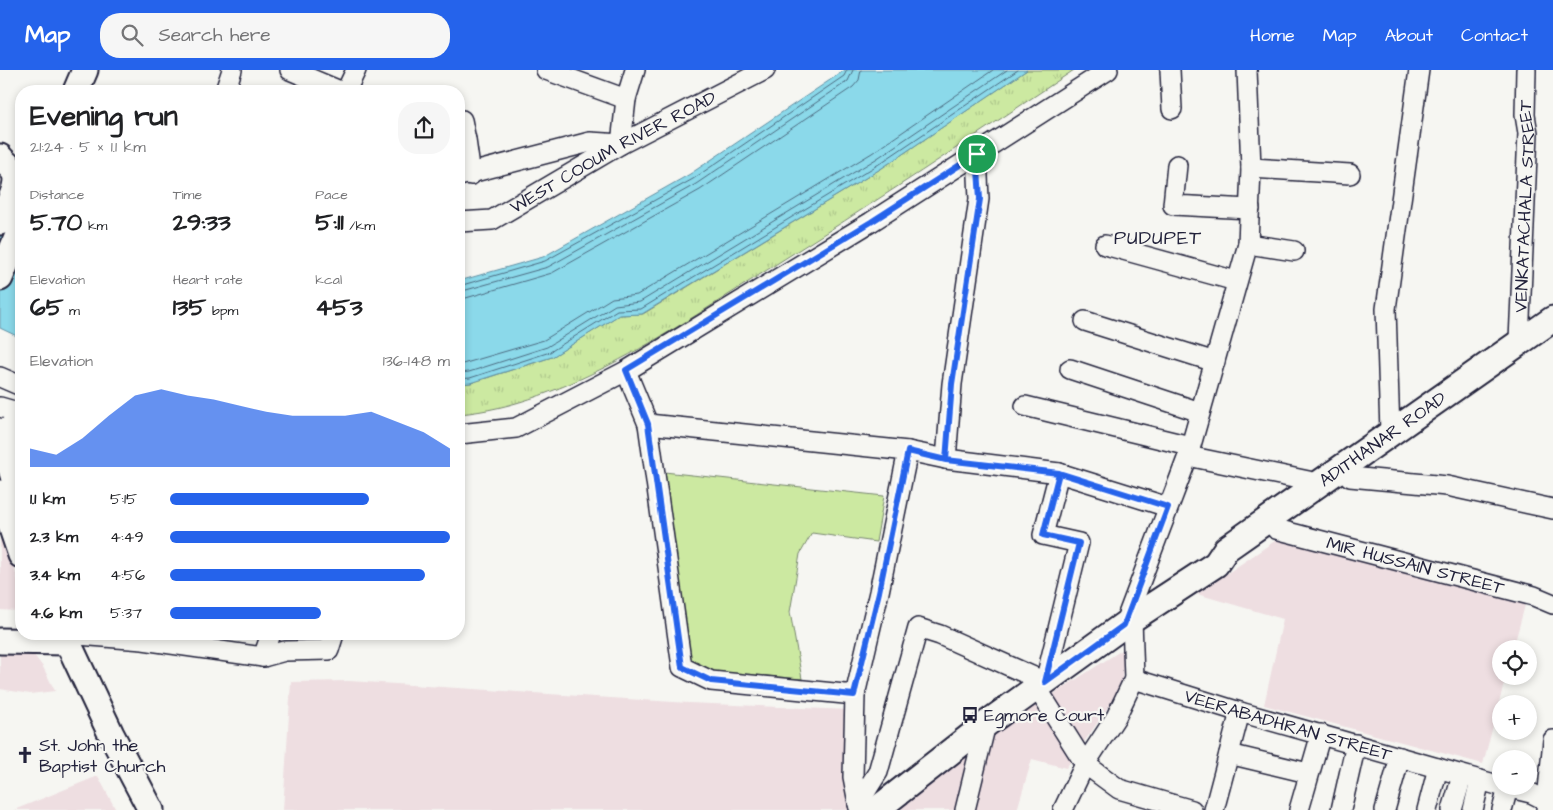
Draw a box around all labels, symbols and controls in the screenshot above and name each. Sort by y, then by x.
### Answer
search box [100,13,450,58]
text: Map [25,18,70,52]
icon: search [118,21,146,49]
text: Search here [158,22,271,49]
text: Home [1250,23,1295,48]
text: Map [1323,23,1357,48]
text: About [1385,23,1433,48]
text: Contact [1461,23,1528,48]
street label: WEST COOUM RIVER ROAD [505,85,721,220]
text: Evening run [30,97,178,136]
street label: VENKATACHALA STREET [1508,99,1541,313]
button: share [398,102,450,154]
pin [956,133,998,175]
text: 21:24 · 5 × 1.1 km [30,136,146,158]
icon: arrive [963,140,991,168]
text: Distance [30,185,84,205]
text: Time [173,185,202,205]
text: Pace [315,185,348,205]
text: 5.70 [30,205,82,240]
text: 29:33 [173,205,231,240]
text: 5:11 [315,205,344,240]
text: km [82,216,107,236]
text: /km [344,216,375,236]
district label: PUDUPET [1114,225,1202,252]
text: Elevation [30,270,85,290]
text: Heart rate [173,270,243,290]
text: kcal [315,270,342,290]
text: 65 [30,290,63,325]
text: 135 [173,290,206,325]
text: 453 [315,290,363,325]
text: m [63,301,80,321]
text: bpm [206,301,238,321]
text: Elevation [30,350,93,372]
text: 136–148 m [383,350,450,372]
street label: ADITHANAR ROAD [1314,386,1452,493]
text: 1.1 km [30,488,65,510]
text: 5:15 [110,488,137,510]
text: 2.3 km [30,526,78,548]
text: 4:49 [110,526,144,548]
street label: MIR HUSSAIN STREET [1324,531,1508,601]
text: 3.4 km [30,564,80,586]
text: 4:56 [110,564,145,586]
text: 4.6 km [30,602,82,624]
text: 5:37 [110,602,142,624]
map controls [1492,640,1537,795]
button: locate [1492,640,1537,685]
street label: VEERABADHRAN STREET [1181,683,1396,768]
button: + [1492,695,1537,740]
place label: Egmore Court [984,703,1105,729]
bus stop icon: Egmore Court [960,705,980,725]
place label: St. John the Baptist Church [39,733,166,779]
church icon: St. John the Baptist Church [15,745,35,765]
button: − [1492,750,1537,795]

